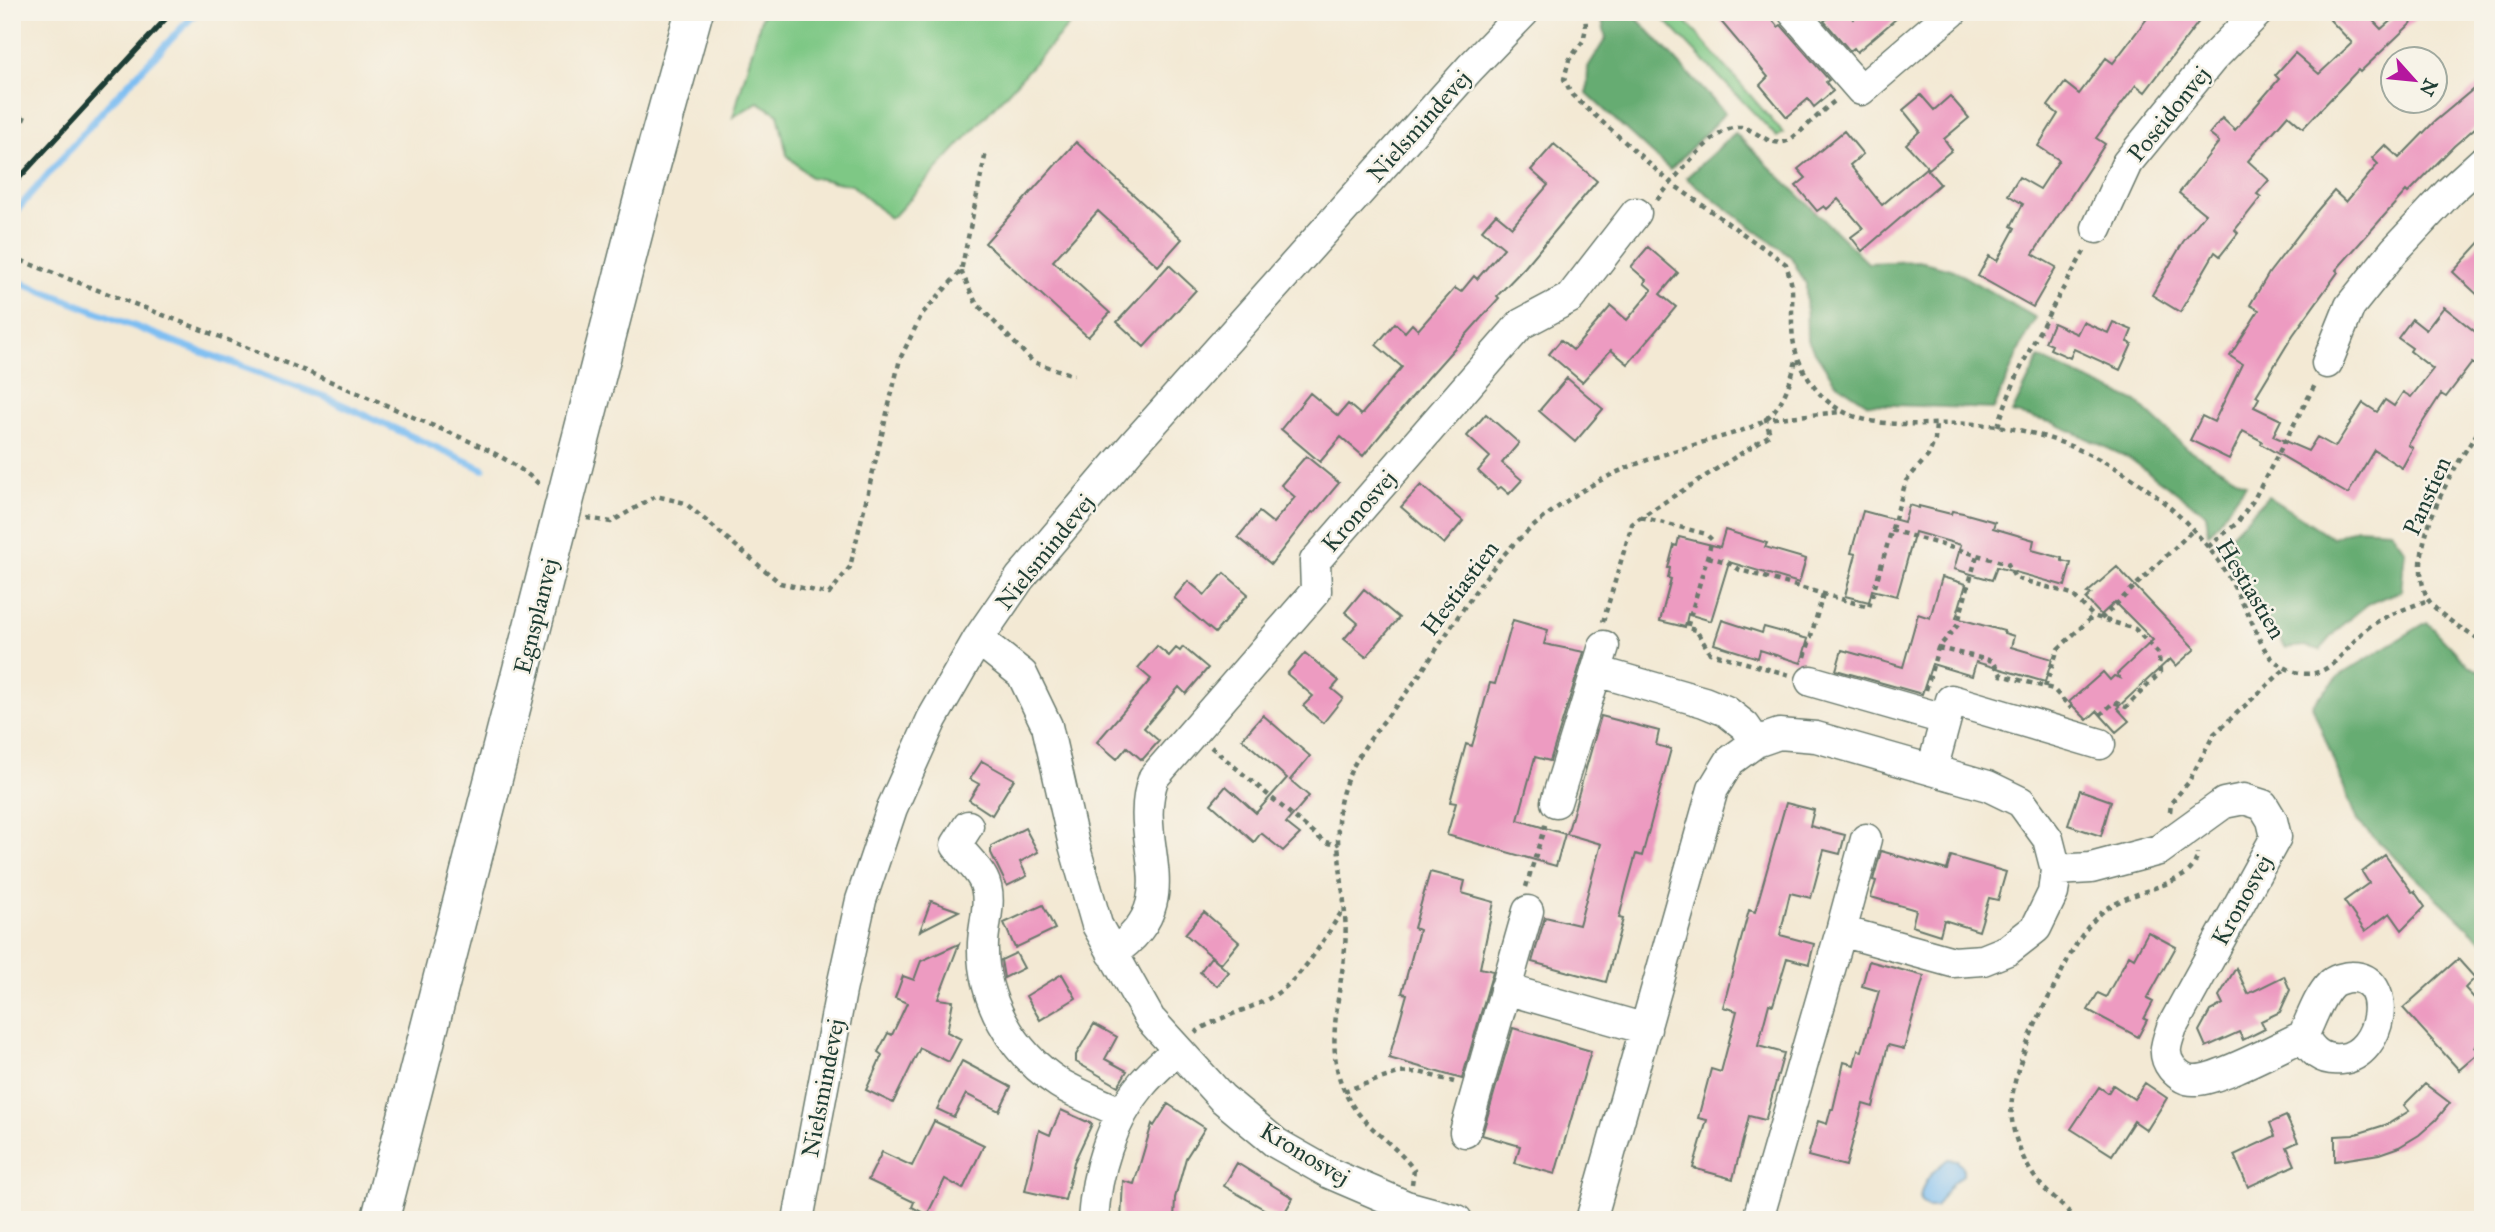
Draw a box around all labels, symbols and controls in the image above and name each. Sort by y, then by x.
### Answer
north arrow [2380,46,2450,116]
street label: Poseidonvej [2121,60,2217,168]
street label: Nielsmindevej [1361,64,1477,188]
text: N [2415,75,2443,100]
street label: Panstien [2396,452,2458,540]
street label: Kronosvej [1315,464,1403,558]
street label: Nielsmindevej [989,488,1101,616]
street label: Hestiastien [2210,534,2293,644]
street label: Hestiastien [1415,535,1505,641]
street label: Egnsplanvej [507,555,565,677]
street label: Kronosvej [2205,849,2279,951]
street label: Nielsmindevej [795,1016,851,1160]
street label: Kronosvej [1255,1116,1355,1192]

